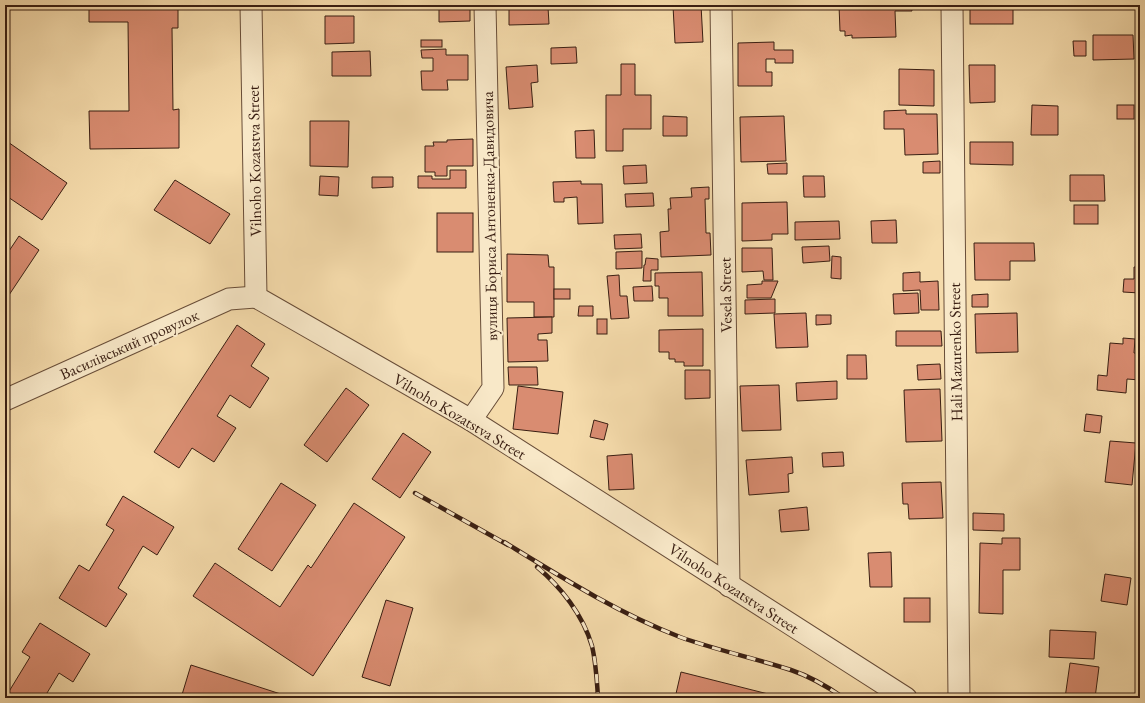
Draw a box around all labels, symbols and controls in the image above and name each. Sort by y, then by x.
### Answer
street label: Vilnoho Kozatstva Street [243,85,266,237]
street label: вулиця Бориса Антоненка-Давидовича [477,90,502,341]
street label: Vesela Street [714,257,737,333]
street label: Hali Mazurenko Street [944,282,967,422]
street label: Василівський провулок [56,304,202,385]
street label: Vilnoho Kozatstva Street [389,368,530,464]
street label: Vilnoho Kozatstva Street [665,538,803,638]

